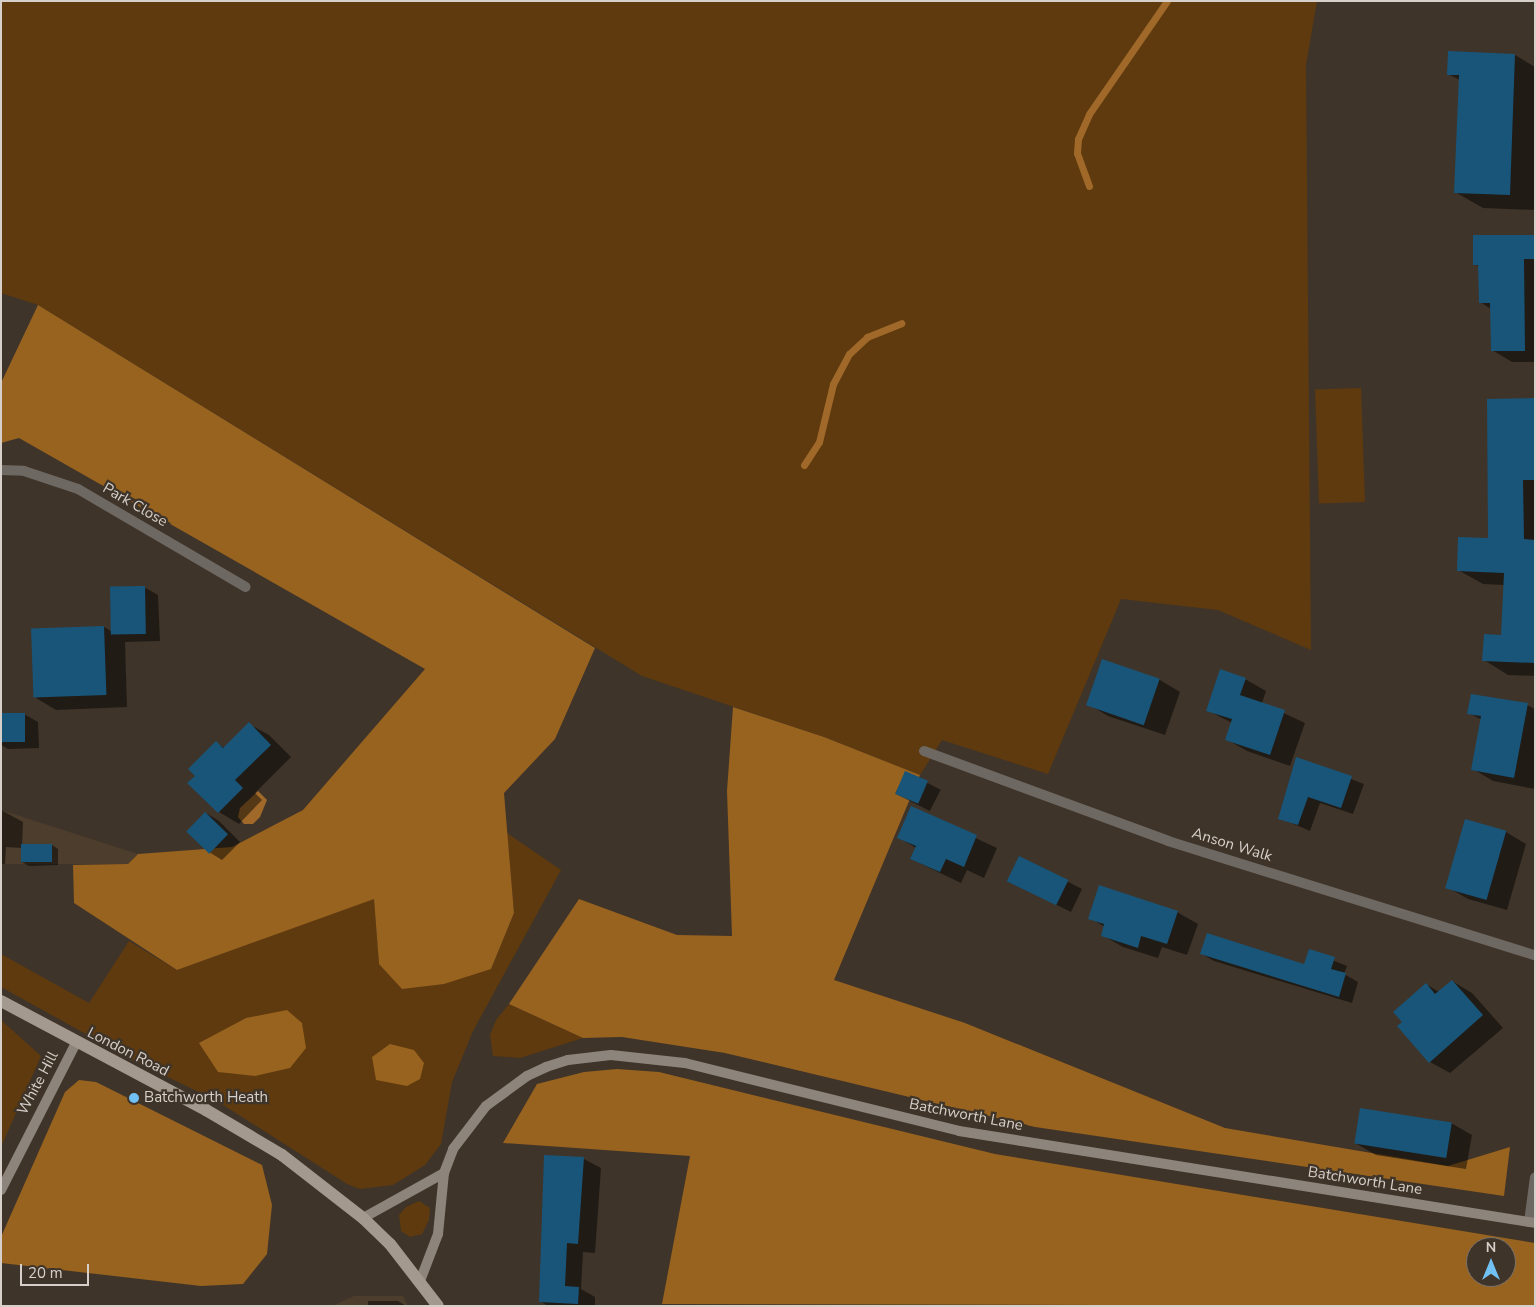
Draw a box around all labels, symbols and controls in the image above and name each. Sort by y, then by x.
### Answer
street label: Park Close [99,479,171,531]
street label: Anson Walk [1190,824,1274,866]
street label: London Road [84,1024,172,1080]
street label: White Hill [14,1048,62,1118]
place label: Batchworth Heath [144,1089,268,1107]
marker: Batchworth Heath [128,1092,140,1104]
street label: Batchworth Lane [908,1095,1024,1135]
street label: Batchworth Lane [1307,1163,1423,1199]
north arrow [1466,1237,1516,1287]
text: N [1486,1238,1496,1257]
scale bar [22,1254,91,1286]
text: 20 m [28,1263,63,1283]

